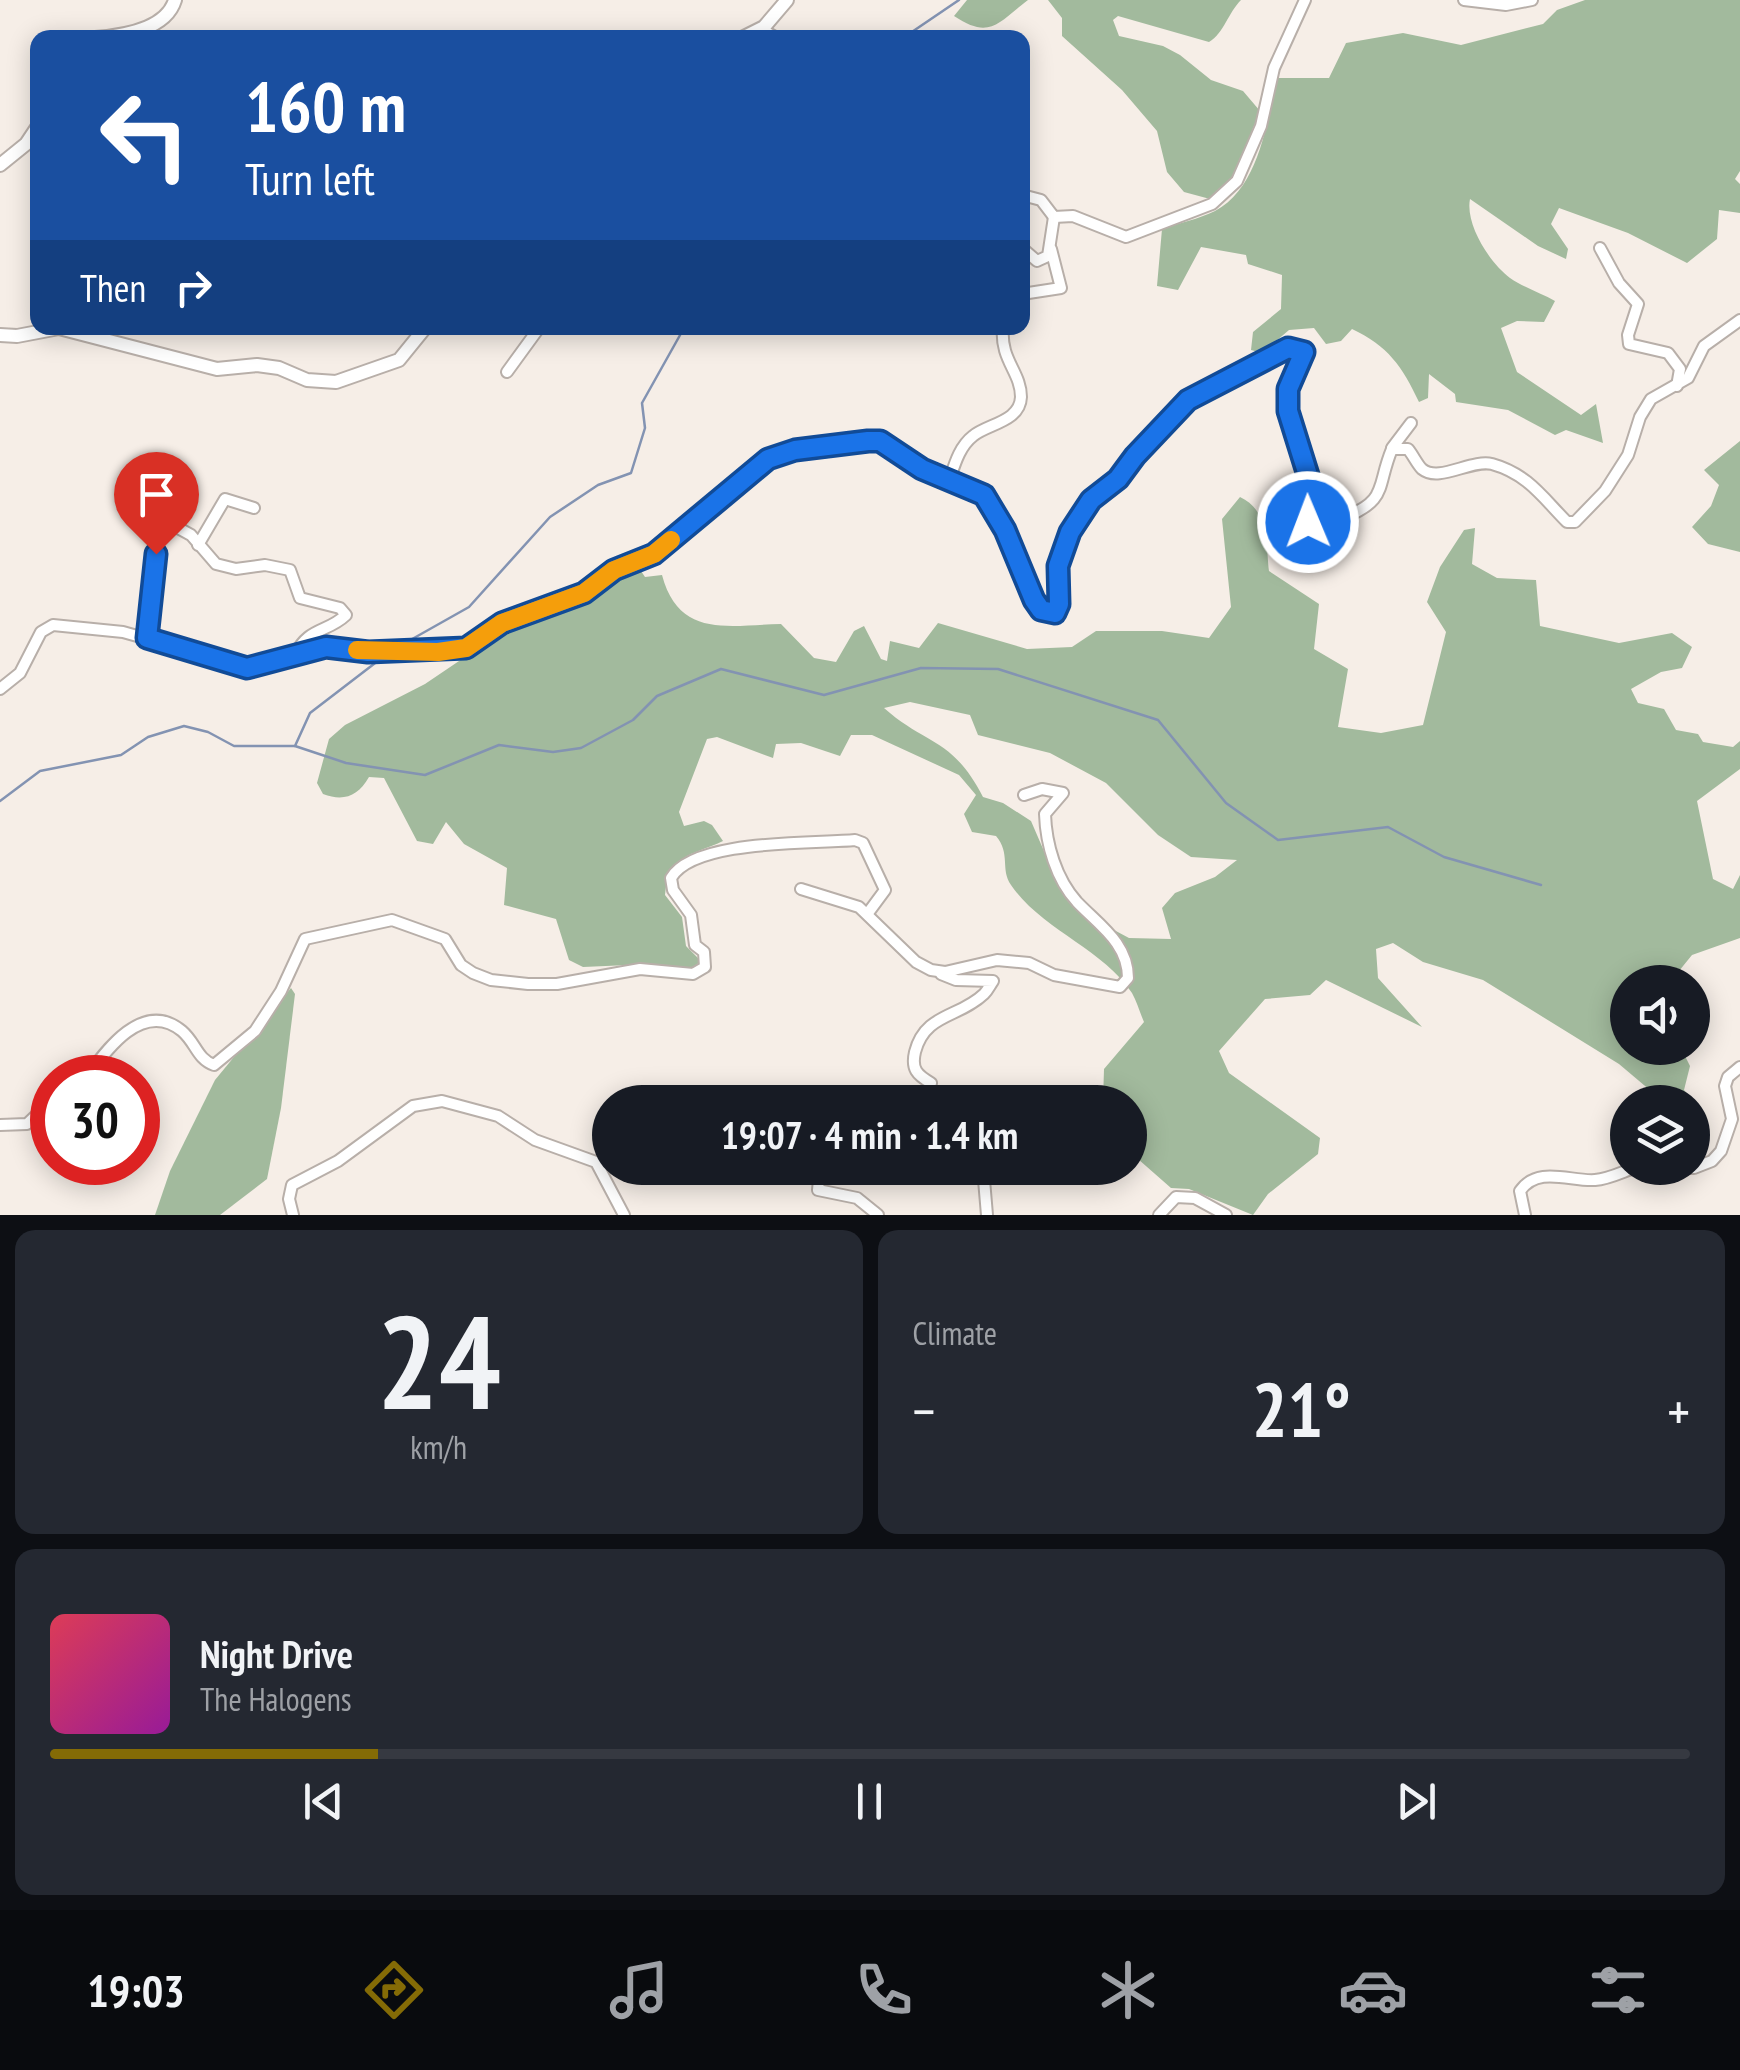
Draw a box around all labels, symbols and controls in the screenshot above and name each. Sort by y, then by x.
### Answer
text: 160 m [245,61,406,151]
icon: left [80,70,210,200]
text: Turn left [245,149,375,207]
icon: right [166,260,221,315]
text: Then [80,263,146,312]
pin [114,452,199,555]
icon: arrive [129,467,184,522]
position arrow [1256,470,1360,574]
map controls [1610,965,1710,1185]
button: sound [1610,965,1710,1065]
speed limit sign: 30 [30,1055,160,1185]
button: layers [1610,1085,1710,1185]
text: 19:07 · 4 min · 1.4 km [721,1110,1018,1159]
text: 24 [377,1277,501,1445]
text: Climate [913,1312,997,1354]
text: 21° [1252,1361,1351,1458]
text: − [913,1375,935,1446]
text: + [1667,1375,1690,1446]
text: km/h [410,1426,467,1468]
text: Night Drive [200,1629,353,1678]
text: The Halogens [200,1678,352,1720]
icon: previous [296,1774,351,1829]
icon: pause [842,1774,897,1829]
icon: next [1389,1774,1444,1829]
icon: directions [359,1955,429,2025]
icon: music [604,1955,674,2025]
icon: phone [849,1955,919,2025]
icon: climate [1093,1955,1163,2025]
icon: car [1338,1955,1408,2025]
icon: filters [1583,1955,1653,2025]
text: 19:03 [87,1961,185,2019]

